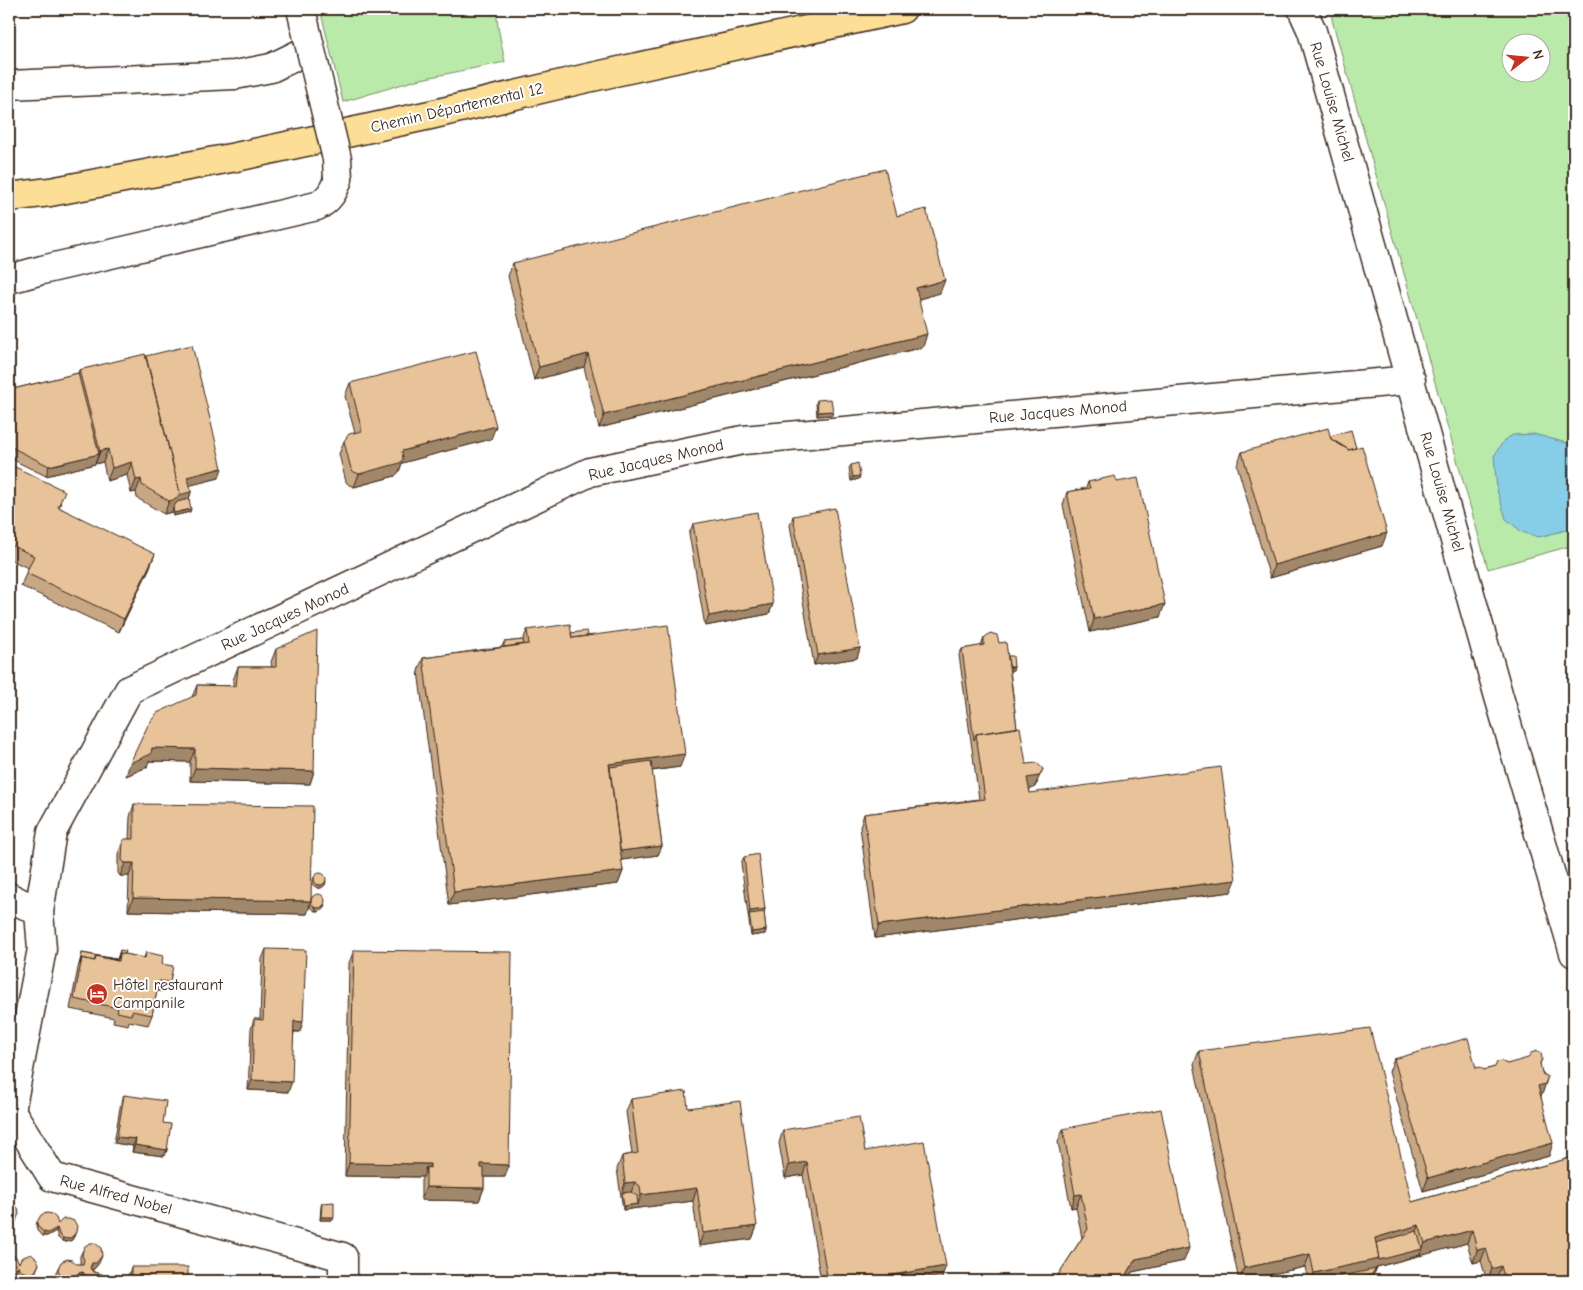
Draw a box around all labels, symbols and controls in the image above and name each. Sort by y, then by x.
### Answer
north arrow [1500,32,1550,82]
street label: Rue Louise Michel [1306,40,1358,164]
text: N [1529,48,1547,61]
street label: Chemin Départemental 12 [369,79,545,137]
street label: Rue Jacques Monod [988,397,1128,427]
street label: Rue Louise Michel [1416,430,1468,554]
street label: Rue Jacques Monod [587,436,725,484]
street label: Rue Jacques Monod [218,580,352,654]
place label: Hôtel restaurant Campanile [113,976,223,1012]
hotel icon: Hôtel restaurant Campanile [85,982,109,1006]
street label: Rue Alfred Nobel [58,1171,174,1219]

